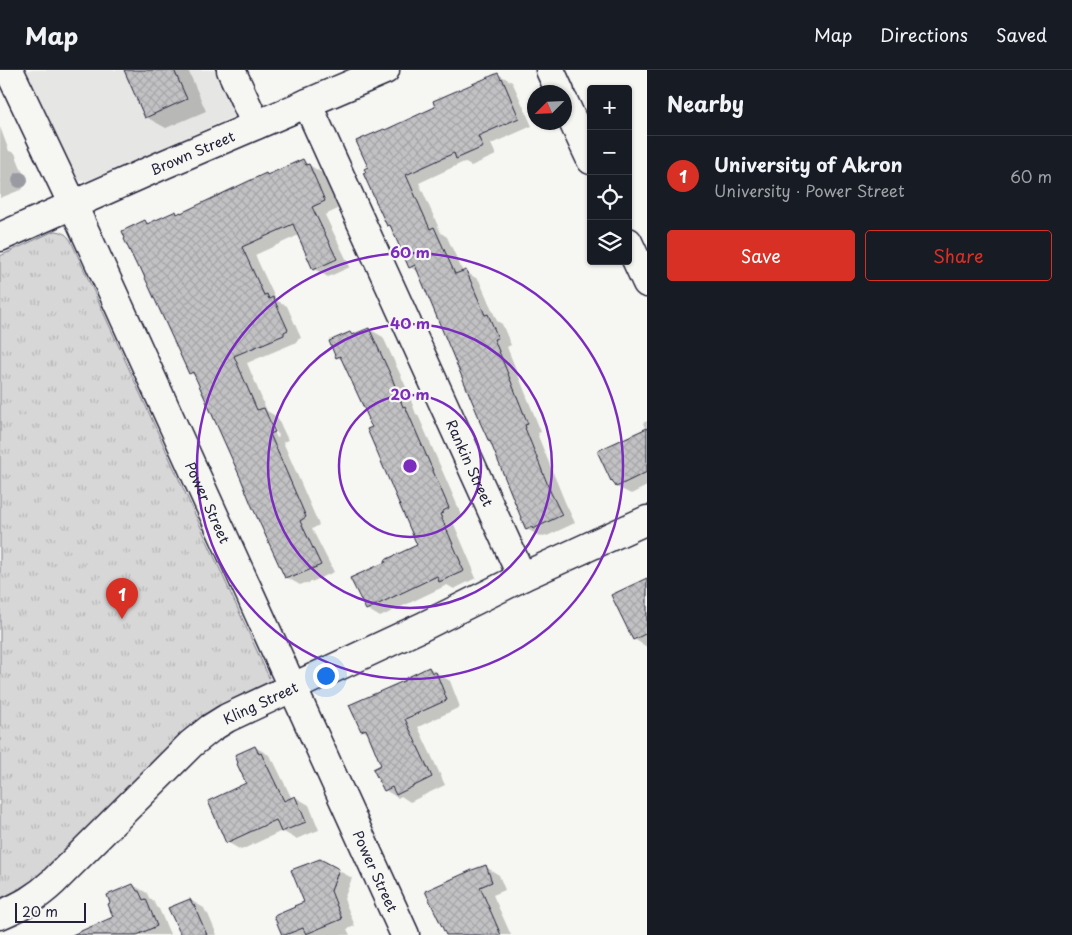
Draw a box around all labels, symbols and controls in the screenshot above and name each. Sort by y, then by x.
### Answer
text: Map [25,17,78,53]
text: Map [814,21,852,48]
text: Directions [880,21,968,48]
text: Saved [996,21,1047,48]
north arrow [527,85,572,130]
map controls [587,85,632,265]
button: + [587,85,632,130]
text: Nearby [667,87,744,119]
street label: Brown Street [147,125,238,180]
button: − [587,130,632,175]
text: University of Akron [714,150,902,178]
text: 1 [679,164,687,188]
text: 60 m [1010,164,1052,188]
button: locate [587,175,632,220]
text: University · Power Street [714,178,905,202]
button: layers [587,220,632,265]
button: Save [667,230,855,281]
button: Share [865,230,1052,281]
text: 60 m [390,240,430,263]
text: 40 m [390,311,430,334]
text: 20 m [391,382,429,405]
street label: Rankin Street [441,416,499,510]
centre of rings [401,457,419,475]
street label: Power Street [181,458,236,547]
pin: 1 [106,578,138,619]
your location [313,663,339,689]
street label: Kling Street [219,676,301,729]
street label: Power Street [348,827,404,915]
scale bar [15,900,86,923]
text: 20 m [22,901,58,922]

